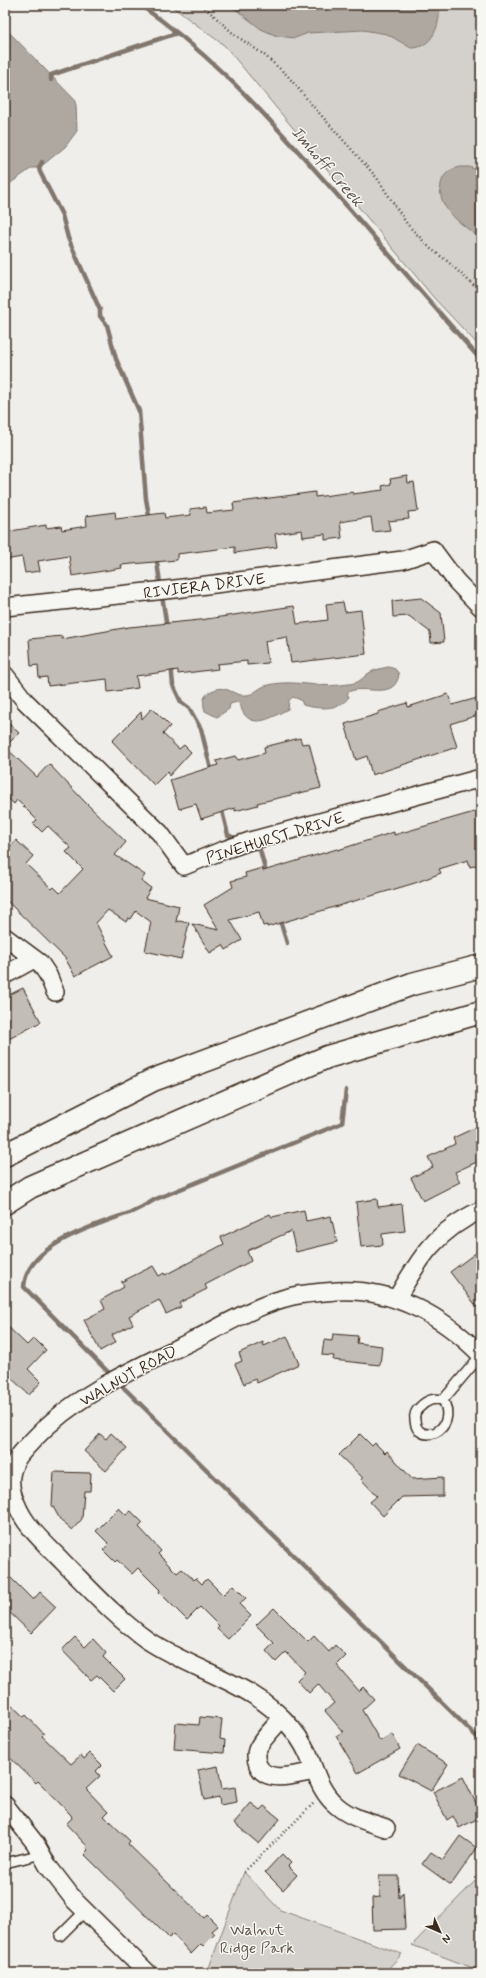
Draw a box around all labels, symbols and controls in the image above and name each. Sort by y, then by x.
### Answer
water label: Imhoff Creek [286,122,369,213]
street label: RIVIERA DRIVE [142,569,266,604]
street label: PINEHURST DRIVE [203,807,347,870]
street label: WALNUT ROAD [76,1341,181,1412]
north arrow [420,1912,460,1952]
park label: Walnut Ridge Park [220,1920,294,1960]
text: N [439,1931,454,1946]

